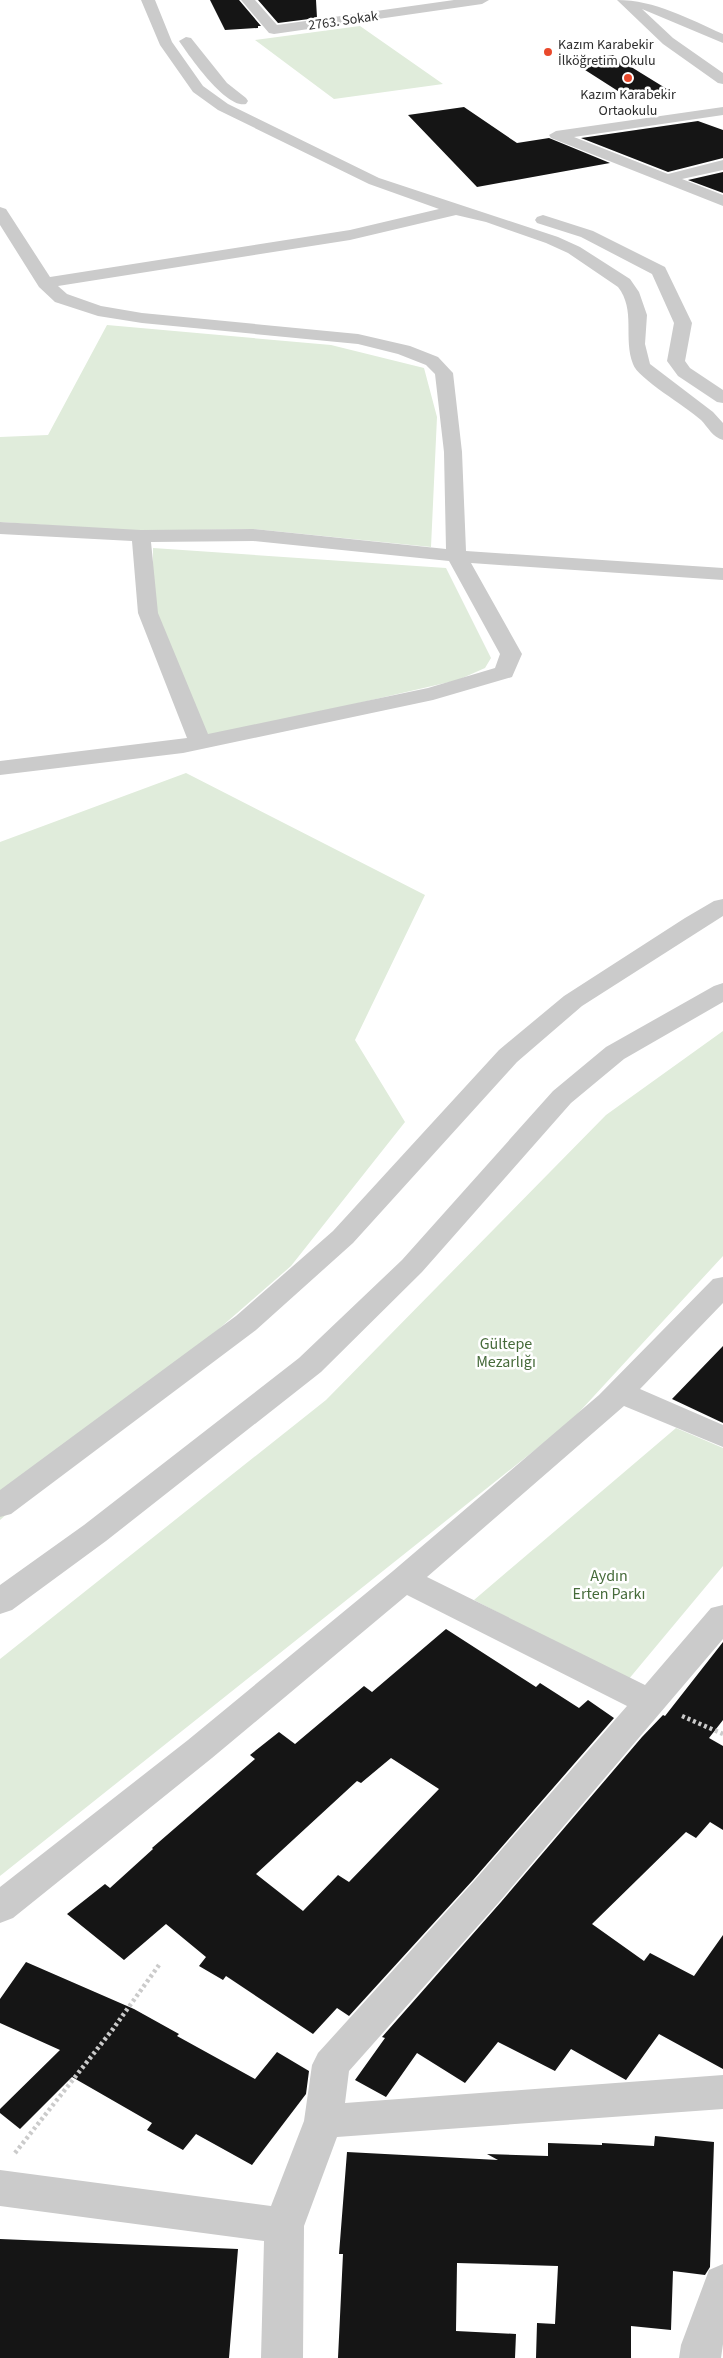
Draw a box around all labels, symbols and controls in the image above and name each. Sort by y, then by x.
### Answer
street label: 2763. Sokak [307,6,379,36]
place label: Kazım Karabekir İlköğretim Okulu [558,35,656,71]
marker: Kazım Karabekir İlköğretim Okulu [542,46,554,58]
marker: Kazım Karabekir Ortaokulu [622,72,634,84]
place label: Kazım Karabekir Ortaokulu [580,85,676,121]
park label: Gültepe Mezarlığı [476,1333,536,1373]
park label: Aydın Erten Parkı [573,1565,645,1605]

